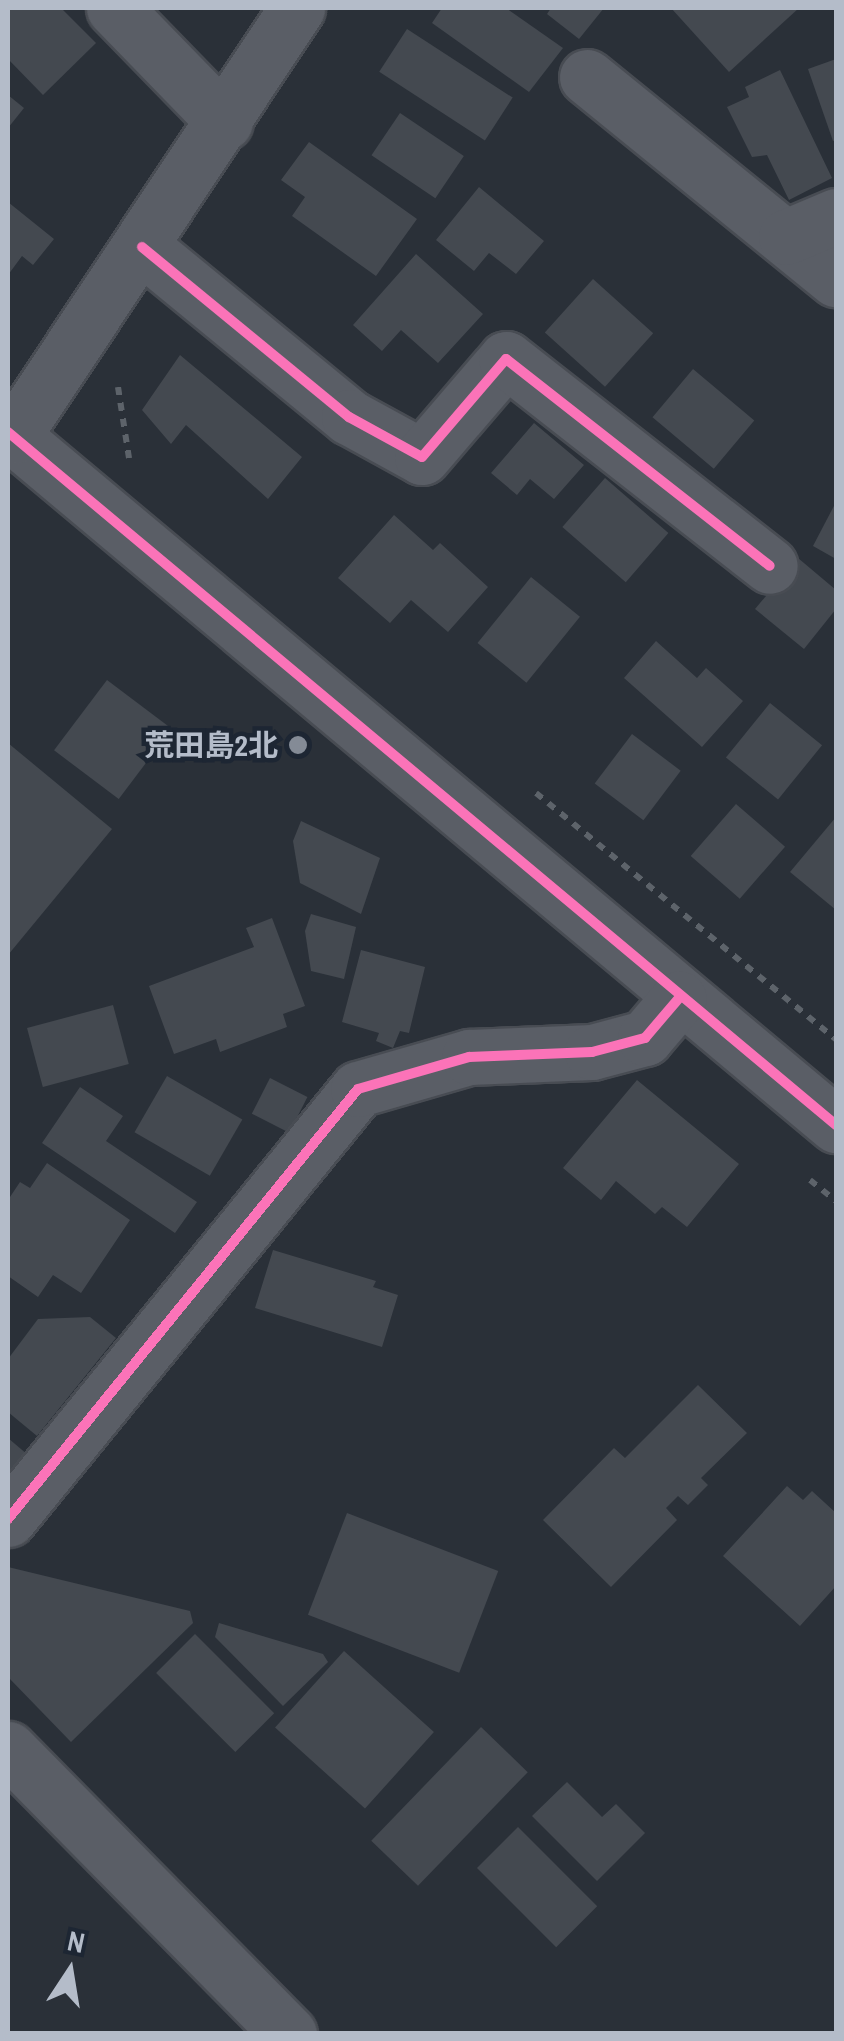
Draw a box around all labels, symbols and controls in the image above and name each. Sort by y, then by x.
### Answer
place label: 荒田島2北 [144,727,278,763]
marker: 荒田島2北 [287,734,309,756]
north arrow [20,1921,120,2021]
text: N [64,1921,88,1962]

